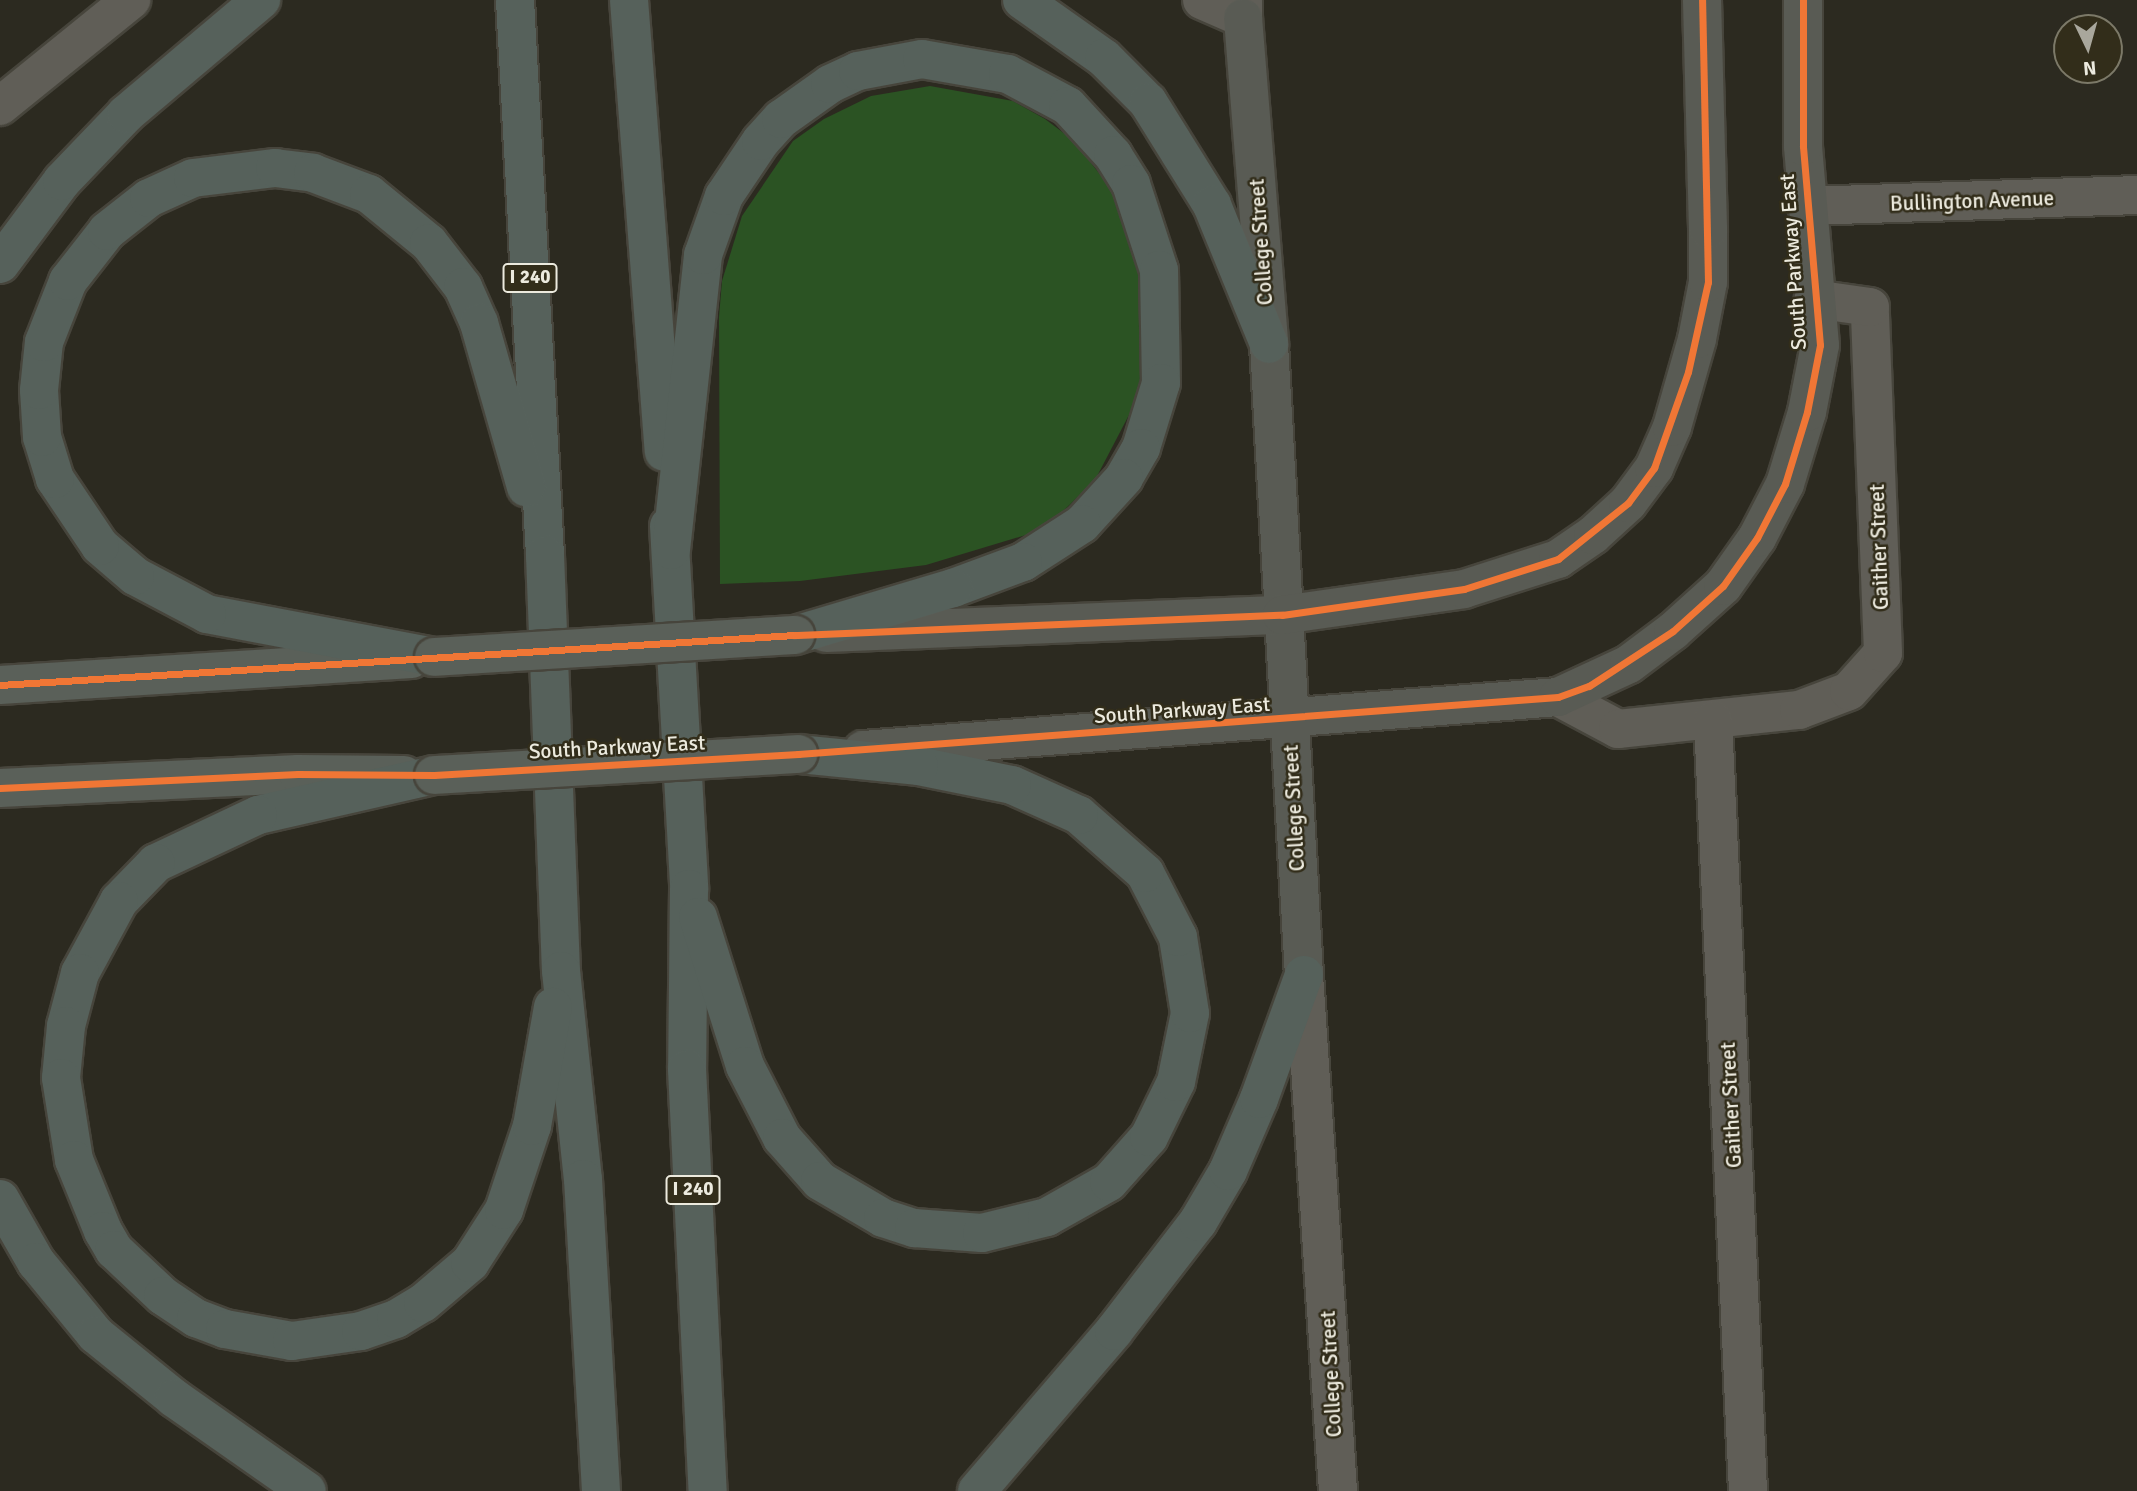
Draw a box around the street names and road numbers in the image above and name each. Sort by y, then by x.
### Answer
street label: South Parkway East [1774,173,1812,351]
street label: College Street [1244,178,1278,306]
street label: Bullington Avenue [1889,186,2055,216]
road number: I 240 [502,262,558,294]
street label: Gaither Street [1864,484,1894,610]
street label: South Parkway East [1093,691,1271,729]
street label: South Parkway East [528,730,706,764]
street label: College Street [1278,744,1310,872]
street label: Gaither Street [1715,1041,1747,1169]
road number: I 240 [665,1174,721,1206]
street label: College Street [1315,1310,1347,1438]

